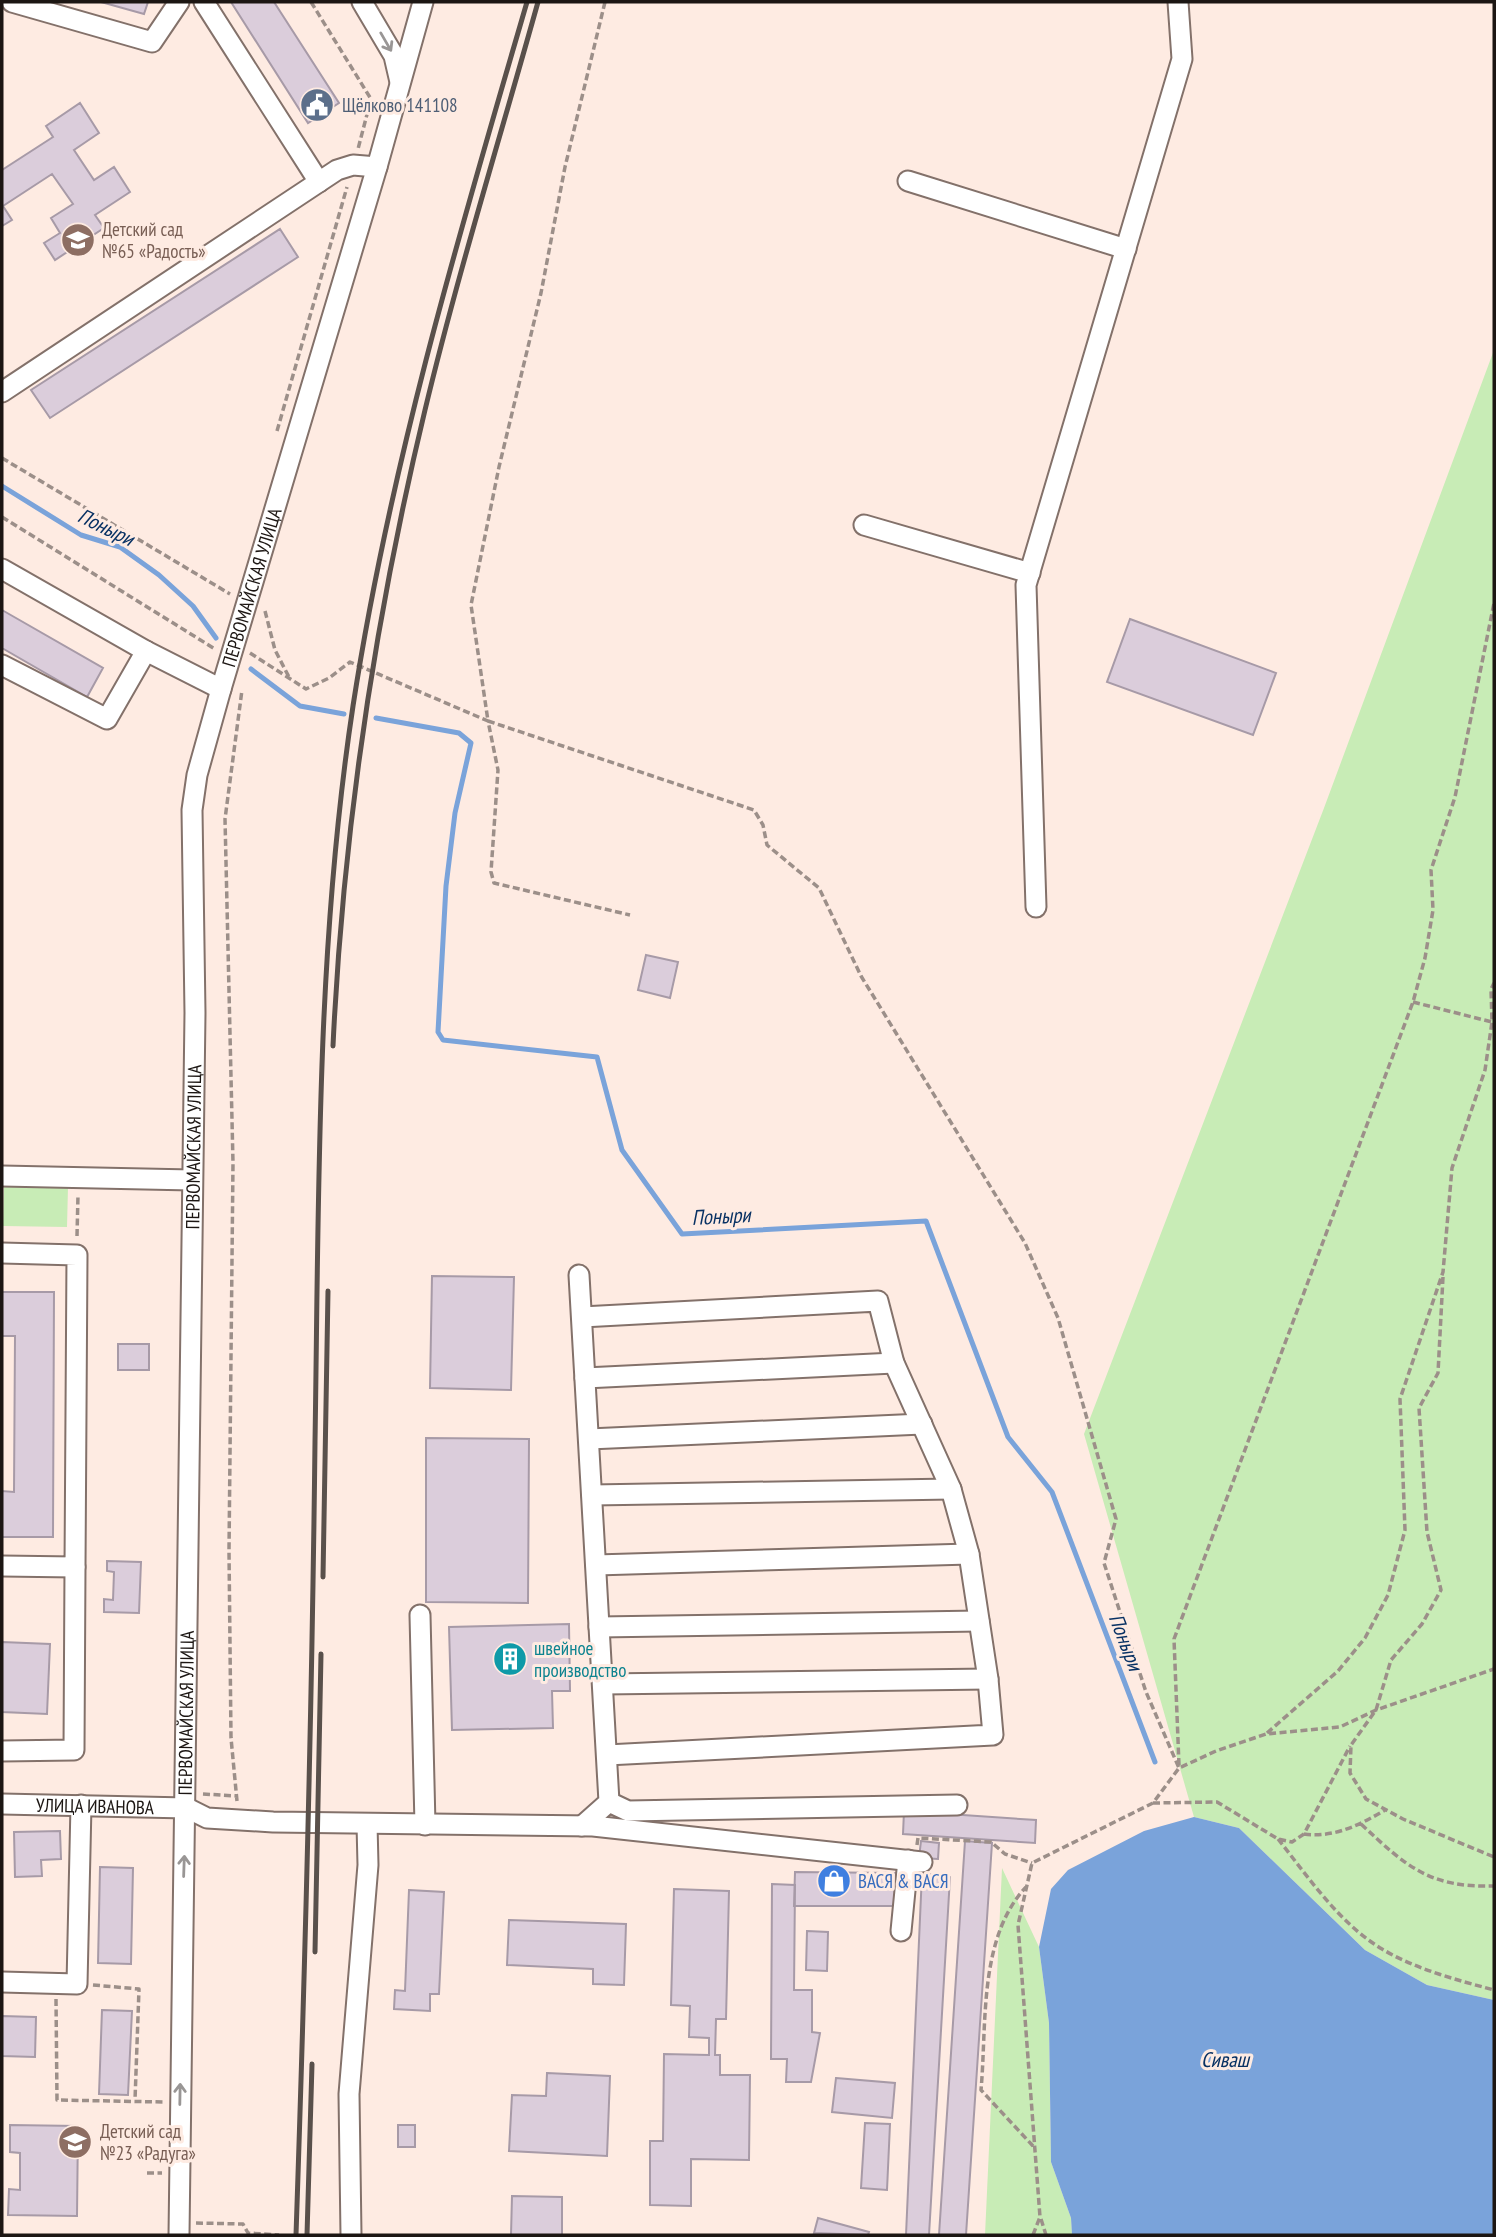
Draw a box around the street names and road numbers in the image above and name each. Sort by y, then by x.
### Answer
street label: ПЕРВОМАЙСКАЯ УЛИЦА [216,505,287,670]
street label: ПЕРВОМАЙСКАЯ УЛИЦА [180,1065,206,1230]
street label: ПЕРВОМАЙСКАЯ УЛИЦА [173,1631,199,1796]
street label: УЛИЦА ИВАНОВА [36,1793,154,1819]

